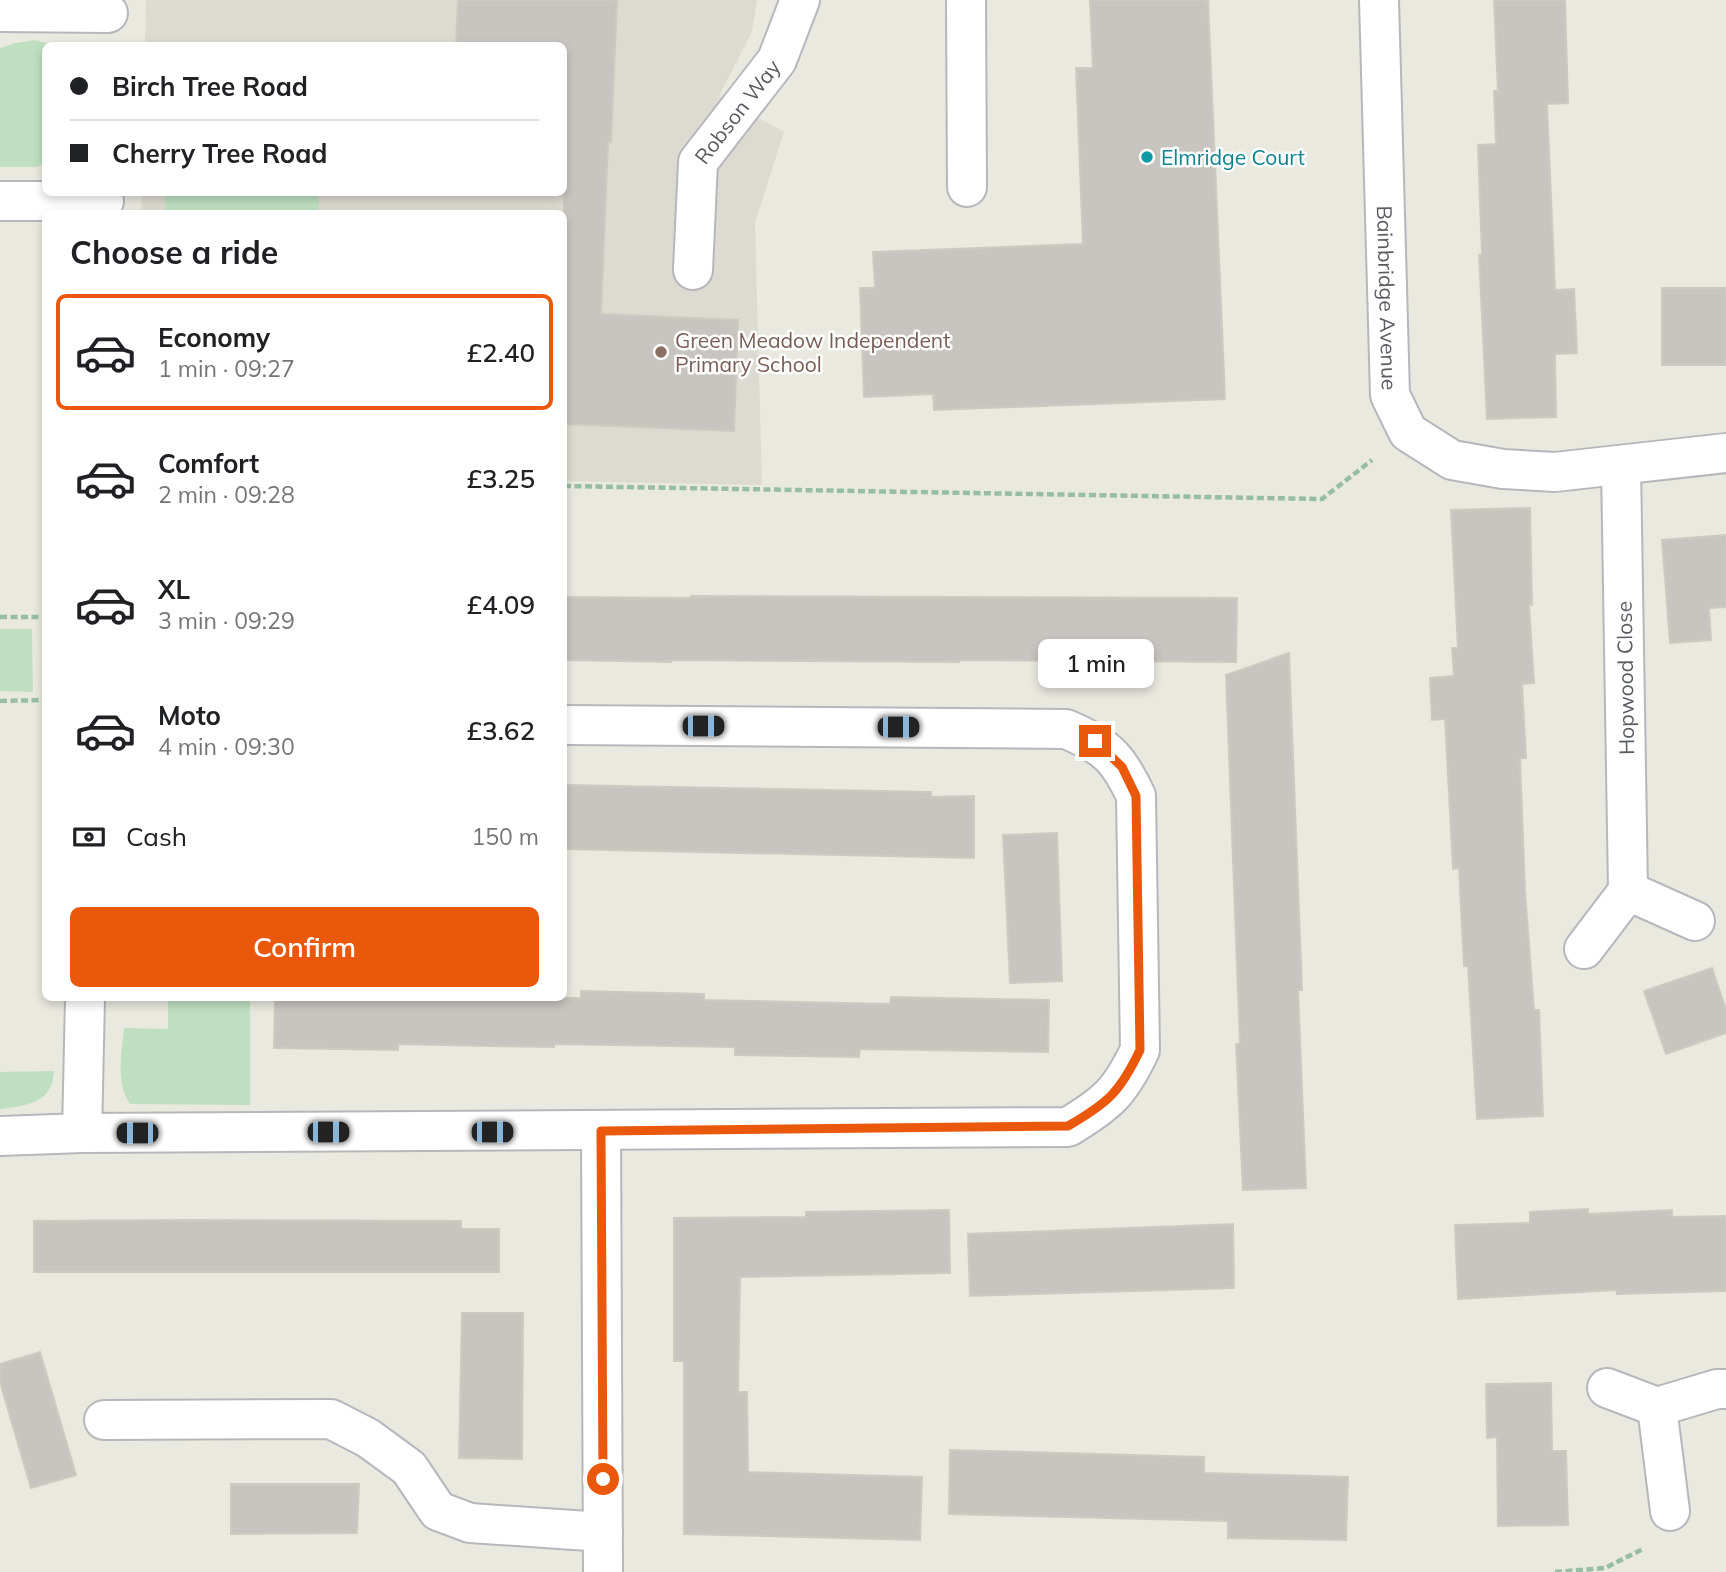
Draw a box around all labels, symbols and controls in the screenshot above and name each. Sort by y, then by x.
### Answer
street label: Robson Way [689,54,786,169]
text: Birch Tree Road [112,70,308,103]
text: Cherry Tree Road [112,137,327,170]
place label: Elmridge Court [1161,144,1305,170]
marker: Elmridge Court [1139,149,1155,165]
street label: Bainbridge Avenue [1372,205,1403,391]
text: Choose a ride [70,232,278,272]
icon: car [74,321,137,384]
text: Economy [158,321,270,354]
place label: Green Meadow Independent Primary School [675,327,950,377]
text: £2.40 [466,336,535,369]
marker: Green Meadow Independent Primary School [653,344,669,360]
text: 1 min · 09:27 [158,354,295,383]
icon: car [74,447,137,510]
text: Comfort [158,447,259,480]
text: £3.25 [466,462,535,495]
text: 2 min · 09:28 [158,480,295,509]
icon: car [74,573,137,636]
text: XL [158,573,190,606]
text: £4.09 [466,588,535,621]
street label: Hopwood Close [1611,601,1639,755]
text: 3 min · 09:29 [158,606,295,635]
callout: 1 min [1037,640,1153,688]
text: 1 min [1066,649,1126,678]
icon: car [74,699,137,762]
text: Moto [158,699,221,732]
text: £3.62 [466,714,535,747]
car [683,716,725,737]
car [878,717,920,738]
route end [1079,725,1111,757]
text: 4 min · 09:30 [158,732,295,761]
icon: cash [70,818,108,856]
text: Cash [126,820,187,853]
text: 150 m [471,822,539,851]
button: Confirm [70,907,539,987]
car [308,1122,350,1143]
car [472,1122,514,1143]
car [117,1123,159,1144]
route start [587,1463,619,1495]

